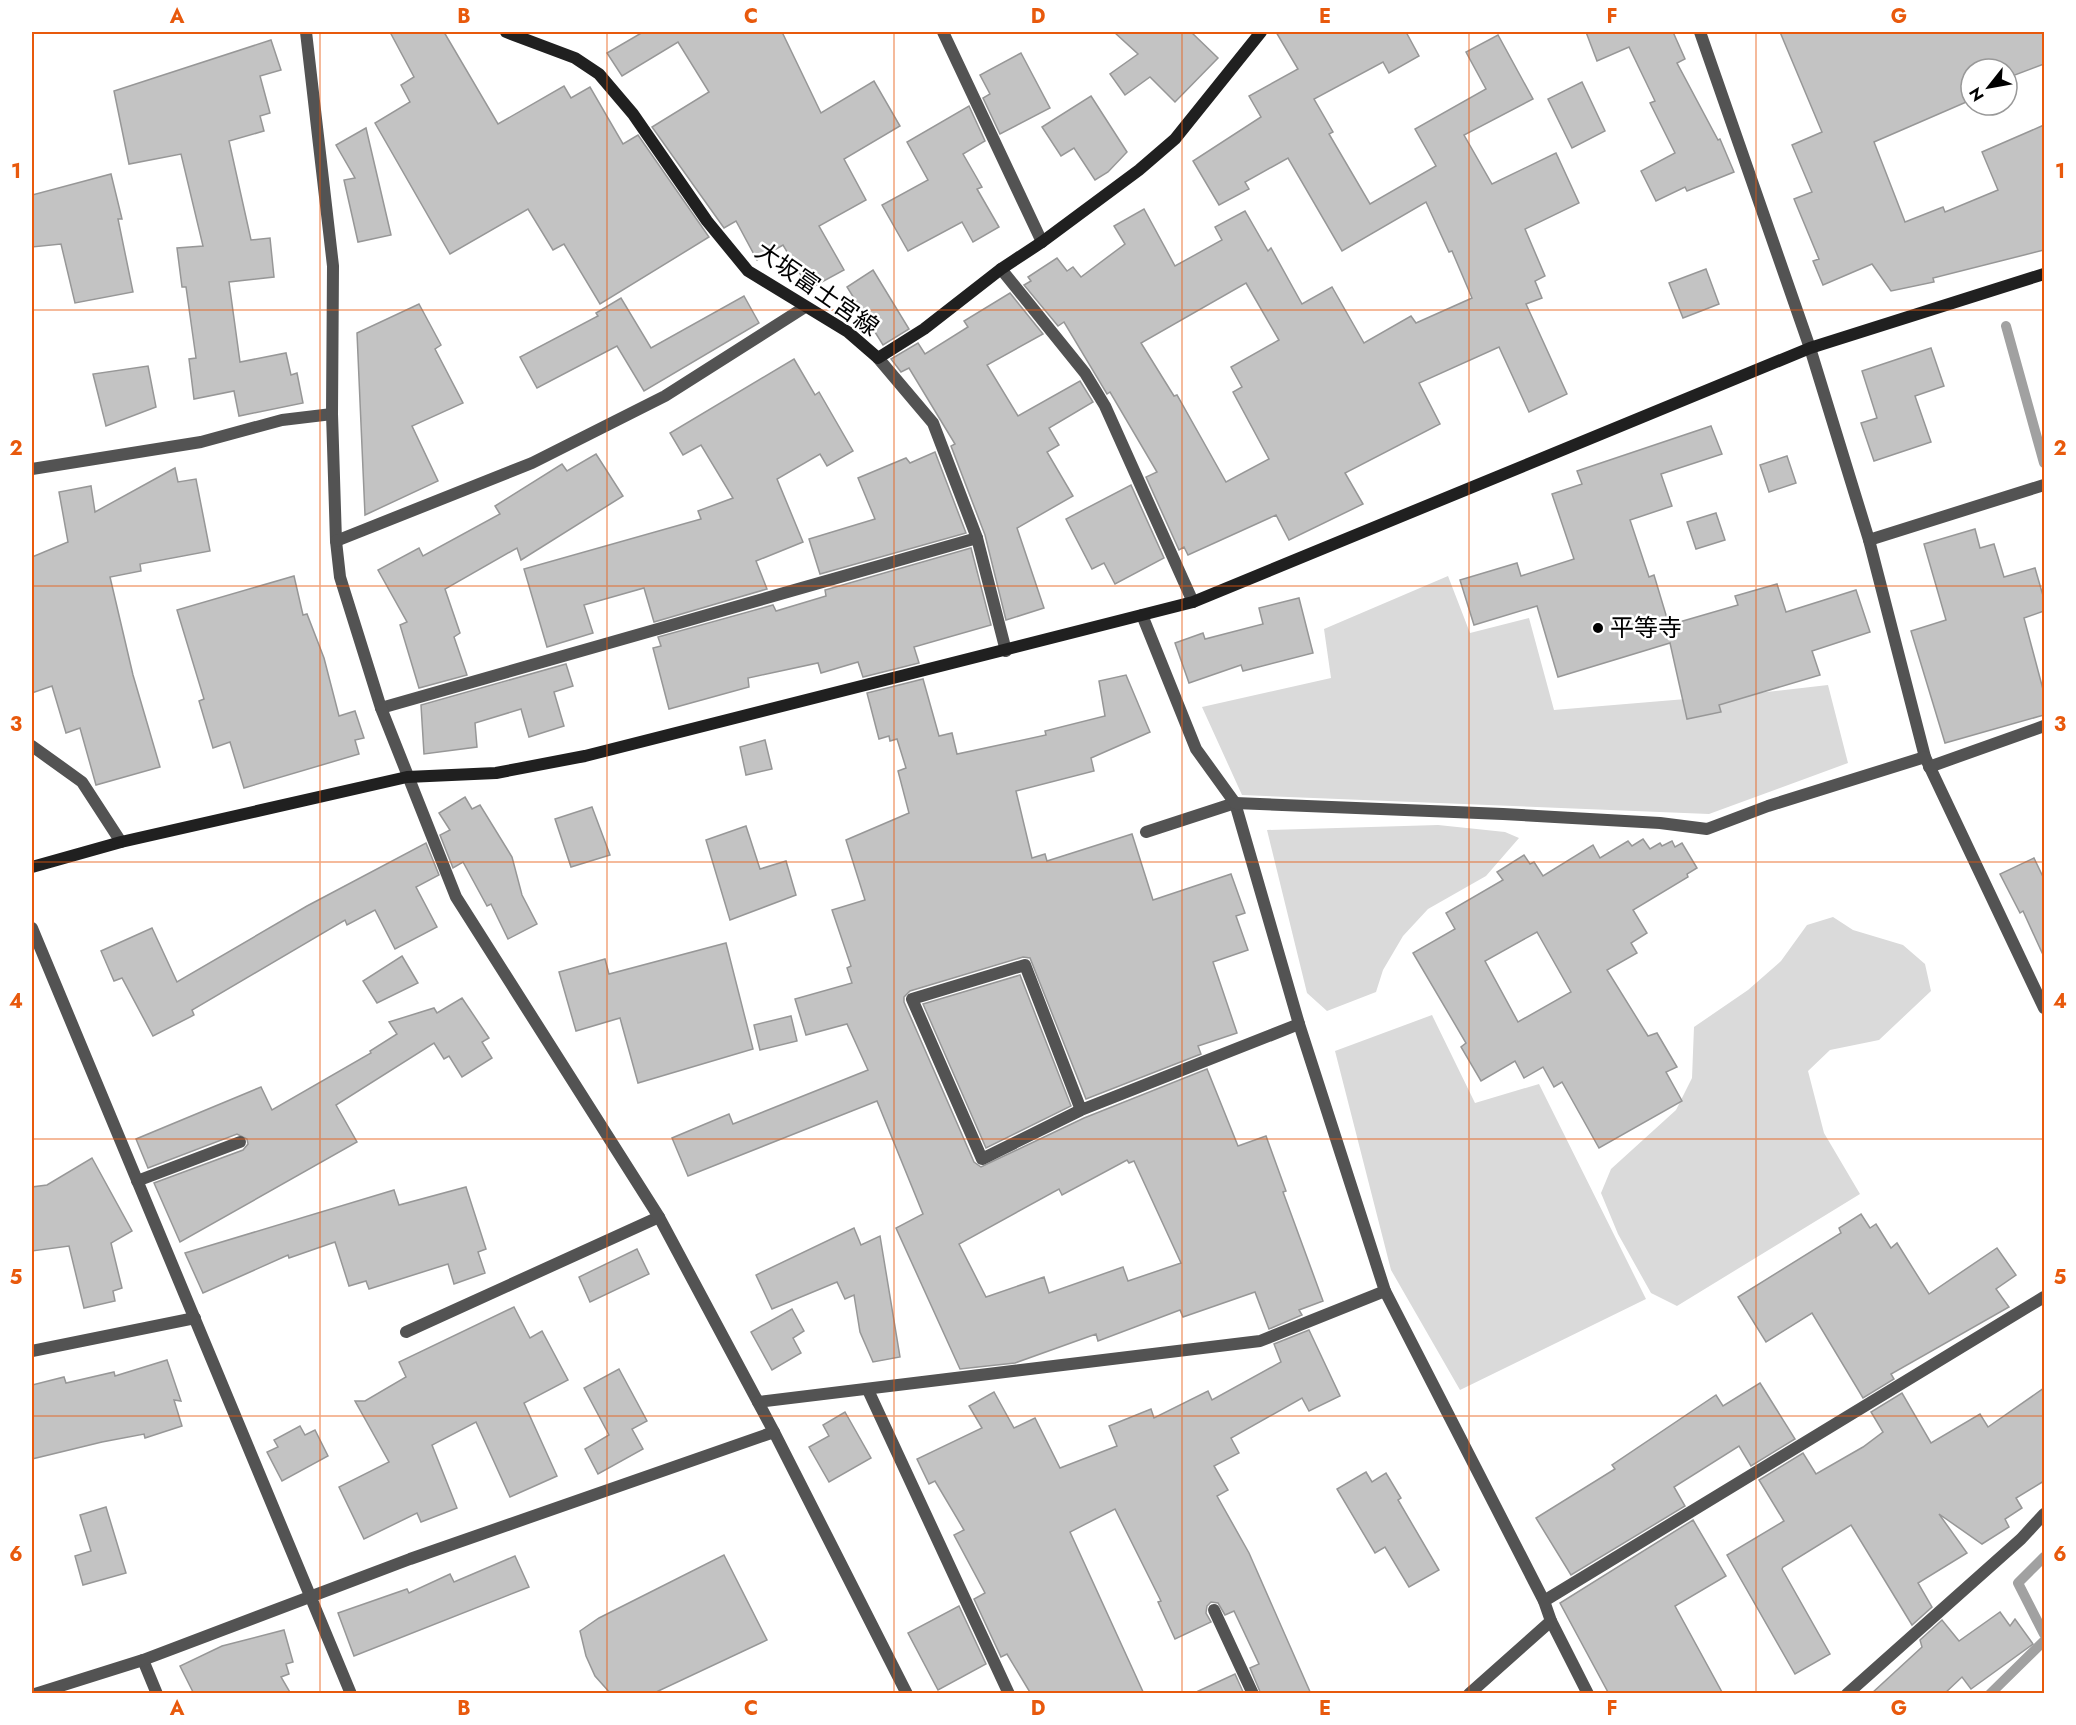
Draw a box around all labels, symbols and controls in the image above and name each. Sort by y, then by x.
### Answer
text: A [169,2,185,31]
text: B [457,2,471,31]
text: C [744,2,758,31]
text: D [1031,2,1045,31]
text: E [1319,2,1331,31]
text: F [1606,2,1618,31]
text: G [1891,2,1907,31]
north arrow [1959,57,2019,117]
text: N [1963,83,1990,106]
text: 1 [11,157,21,186]
text: 1 [2055,157,2065,186]
street label: 大坂富士宮線 [748,233,886,344]
text: 2 [9,434,23,463]
text: 2 [2053,434,2067,463]
place label: 平等寺 [1610,610,1682,645]
marker: 平等寺 [1591,621,1605,635]
text: 3 [10,710,22,739]
text: 3 [2054,710,2066,739]
text: 4 [9,987,23,1016]
text: 4 [2053,987,2067,1016]
text: 5 [10,1263,23,1292]
text: 5 [2054,1263,2067,1292]
text: 6 [9,1540,23,1569]
text: 6 [2053,1540,2067,1569]
text: A [169,1694,185,1723]
text: B [457,1694,471,1723]
text: C [744,1694,758,1723]
text: D [1031,1694,1045,1723]
text: E [1319,1694,1331,1723]
text: F [1606,1694,1618,1723]
text: G [1891,1694,1907,1723]

